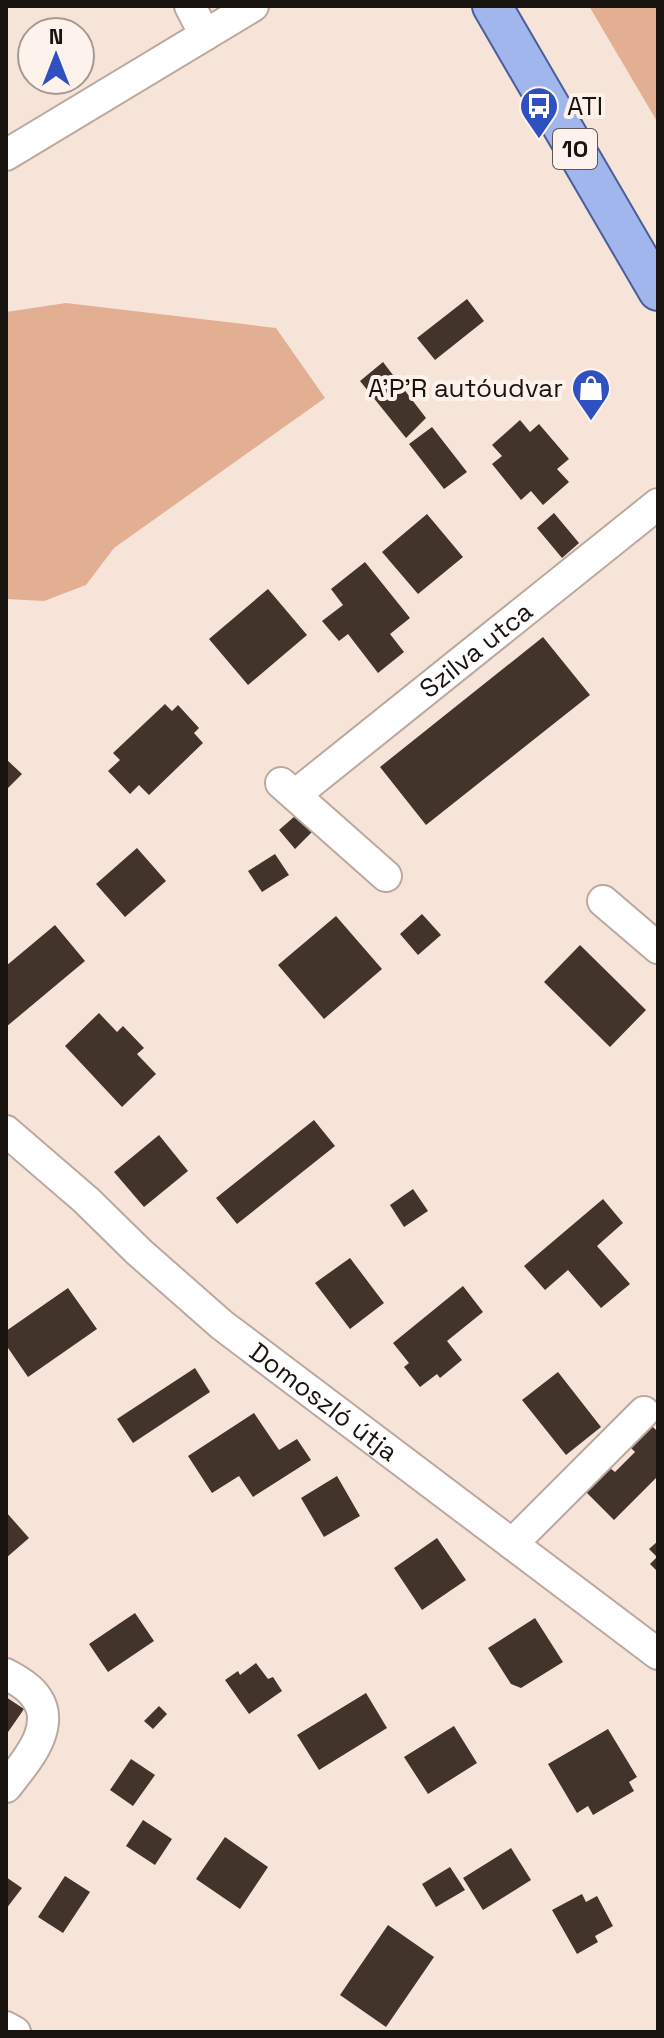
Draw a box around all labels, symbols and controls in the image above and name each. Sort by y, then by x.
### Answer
north arrow [16,16,96,96]
text: N [49,22,63,50]
bus stop icon: ATI [518,85,560,140]
place label: ATI [567,89,603,123]
road number: 10 [553,129,597,169]
shop icon: A'P'R autóudvar [570,367,612,422]
place label: A'P'R autóudvar [368,371,563,405]
street label: Szilva utca [413,594,540,706]
street label: Domoszló útja [243,1335,405,1469]

